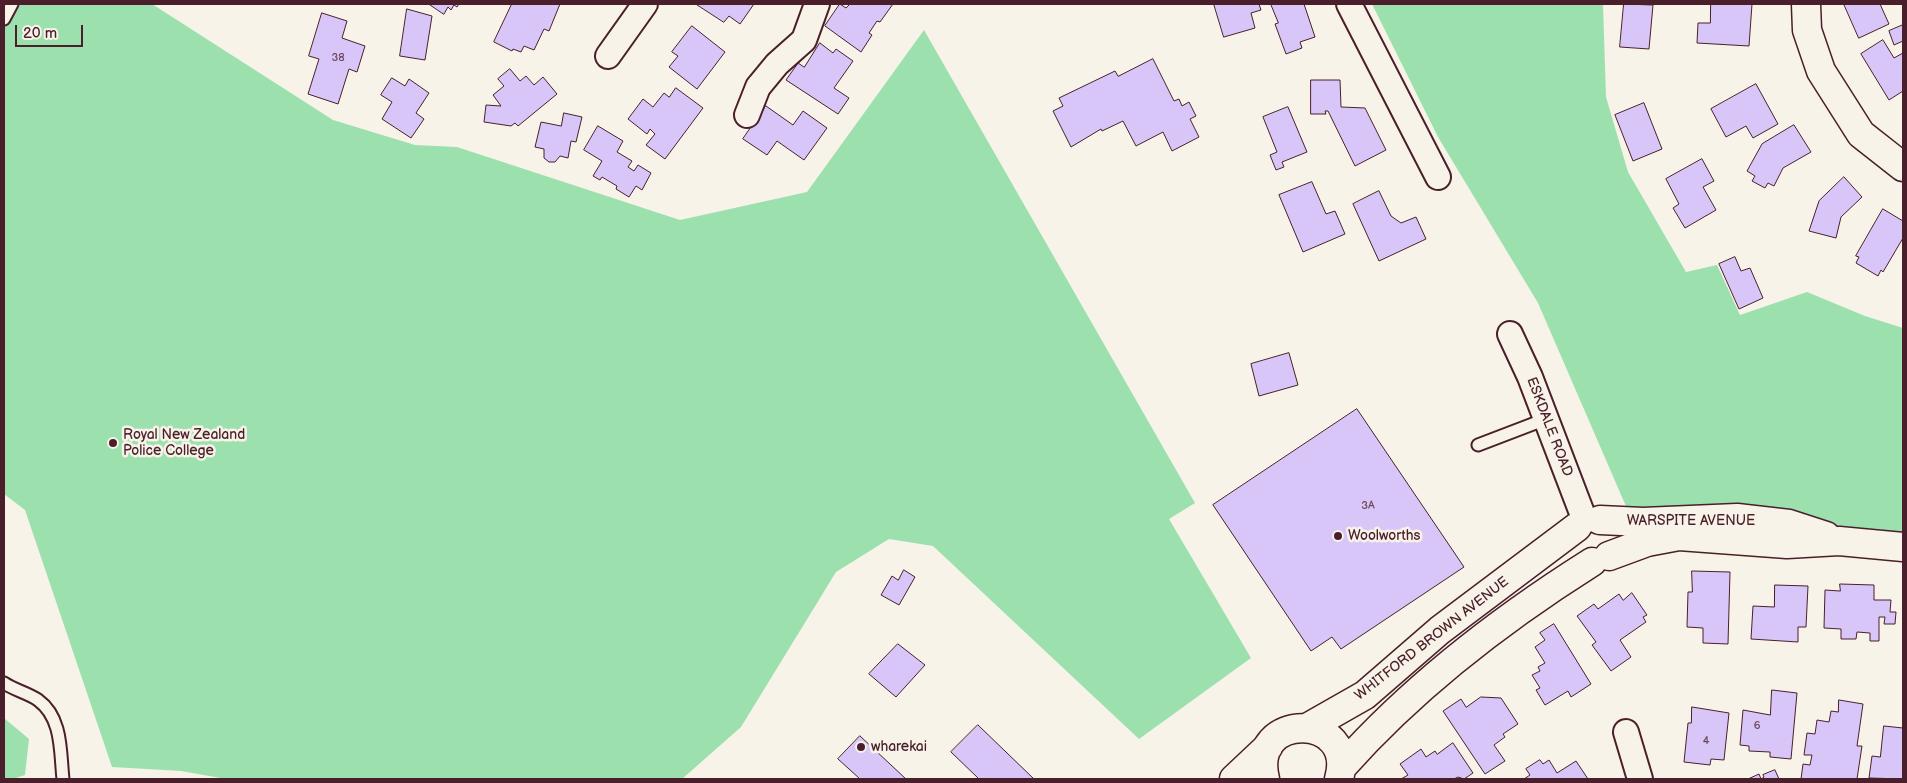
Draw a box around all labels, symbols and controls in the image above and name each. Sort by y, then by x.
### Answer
scale bar [18,15,85,47]
text: 20 m [23,24,57,43]
house number: 38 [331,51,345,65]
street label: ESKDALE ROAD [1522,375,1576,479]
place label: Royal New Zealand Police College [123,427,245,460]
marker: Royal New Zealand Police College [107,437,119,449]
house number: 3A [1361,499,1375,513]
street label: WARSPITE AVENUE [1627,513,1755,529]
place label: Woolworths [1348,528,1420,544]
marker: Woolworths [1332,530,1344,542]
street label: WHITFORD BROWN AVENUE [1352,574,1512,704]
house number: 6 [1754,719,1760,733]
house number: 4 [1703,734,1709,748]
place label: wharekai [871,739,927,755]
marker: wharekai [855,741,867,753]

